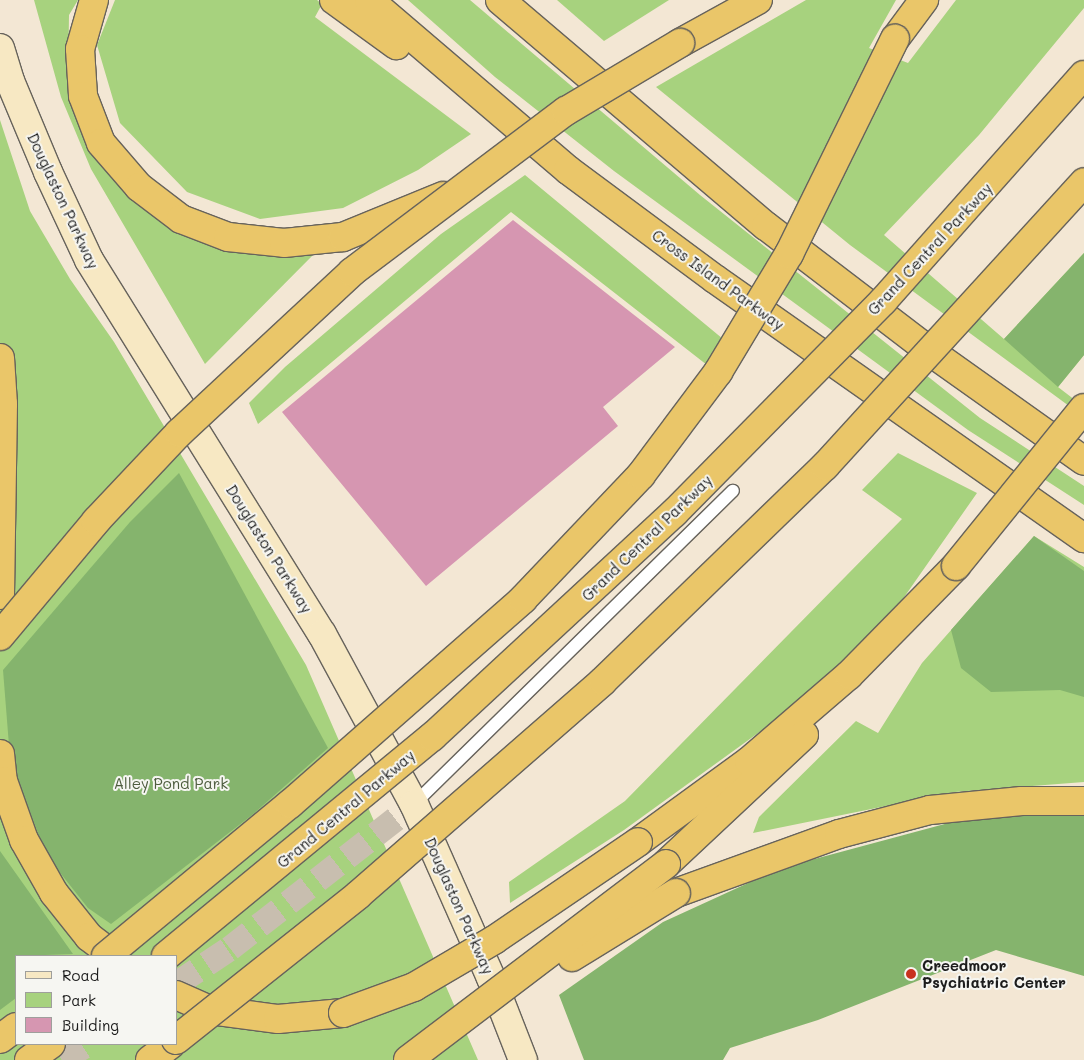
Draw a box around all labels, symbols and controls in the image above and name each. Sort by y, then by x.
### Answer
street label: Douglaston Parkway [24,130,102,272]
street label: Grand Central Parkway [864,179,996,319]
street label: Cross Island Parkway [648,226,788,334]
street label: Grand Central Parkway [578,471,716,605]
street label: Douglaston Parkway [222,482,316,616]
street label: Grand Central Parkway [274,746,418,872]
park label: Alley Pond Park [114,775,228,793]
street label: Douglaston Parkway [421,835,497,977]
legend [15,955,178,1045]
place label: Creedmoor Psychiatric Center [922,956,1066,991]
text: Road [62,965,99,985]
marker: Creedmoor Psychiatric Center [904,967,918,981]
text: Park [62,990,96,1010]
text: Building [62,1015,119,1035]

